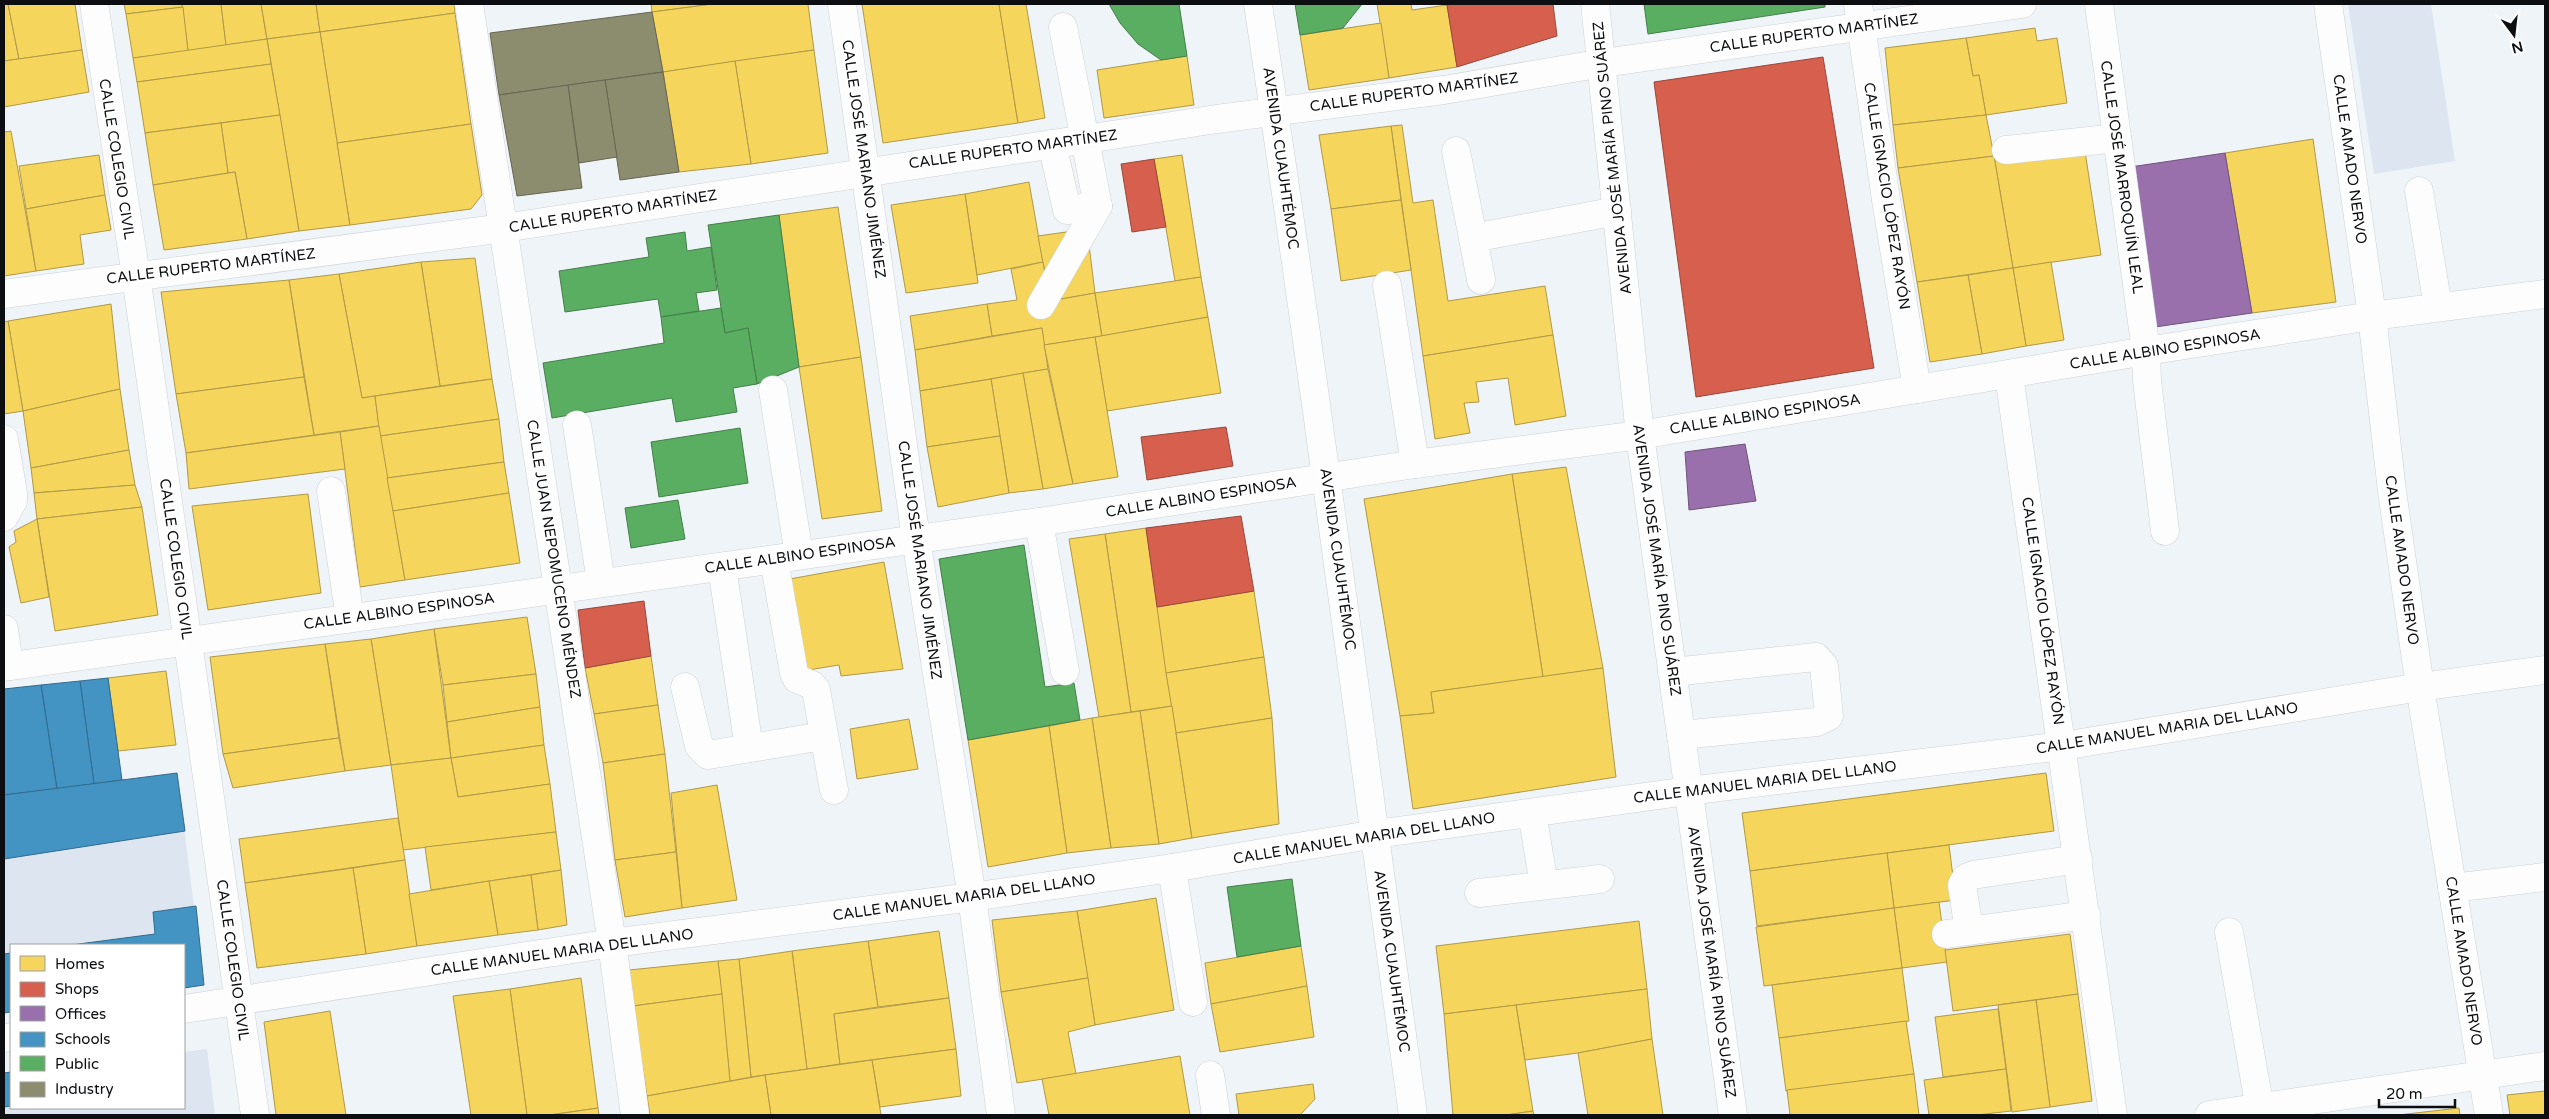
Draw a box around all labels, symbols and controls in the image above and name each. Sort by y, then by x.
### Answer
street label: CALLE RUPERTO MARTÍNEZ [1708,9,1920,57]
north arrow [2489,10,2539,60]
street label: AVENIDA JOSÉ MARÍA PINO SUÁREZ [1589,21,1635,295]
text: N [2510,37,2525,57]
street label: CALLE JOSÉ MARIANO JIMÉNEZ [838,39,890,279]
street label: CALLE JOSÉ MARROQUÍN LEAL [2097,59,2147,295]
street label: AVENIDA CUAUHTÉMOC [1259,66,1303,250]
street label: CALLE RUPERTO MARTÍNEZ [1308,68,1520,116]
street label: CALLE AMADO NERVO [2329,73,2371,245]
street label: CALLE COLEGIO CIVIL [95,77,139,241]
street label: CALLE IGNACIO LÓPEZ RAYÓN [1860,81,1914,311]
street label: CALLE RUPERTO MARTÍNEZ [907,125,1119,173]
street label: CALLE RUPERTO MARTÍNEZ [508,186,718,236]
street label: CALLE RUPERTO MARTÍNEZ [105,244,317,288]
street label: CALLE ALBINO ESPINOSA [2068,325,2262,373]
street label: CALLE ALBINO ESPINOSA [1668,390,1862,438]
street label: CALLE JUAN NEPOMUCENO MÉNDEZ [523,418,585,700]
street label: AVENIDA JOSÉ MARÍA PINO SUÁREZ [1629,423,1685,697]
street label: CALLE JOSÉ MARIANO JIMÉNEZ [894,440,946,680]
street label: AVENIDA CUAUHTÉMOC [1316,467,1360,651]
street label: CALLE ALBINO ESPINOSA [1104,473,1298,521]
street label: CALLE AMADO NERVO [2381,474,2423,646]
street label: CALLE COLEGIO CIVIL [156,477,196,641]
street label: CALLE IGNACIO LÓPEZ RAYÓN [2018,496,2068,726]
street label: CALLE ALBINO ESPINOSA [703,533,897,577]
street label: CALLE ALBINO ESPINOSA [302,589,496,633]
street label: CALLE MANUEL MARIA DEL LLANO [2035,698,2299,758]
street label: CALLE MANUEL MARIA DEL LLANO [1632,757,1898,807]
street label: CALLE MANUEL MARIA DEL LLANO [1232,808,1496,868]
street label: AVENIDA JOSÉ MARÍA PINO SUÁREZ [1684,825,1740,1099]
street label: AVENIDA CUAUHTÉMOC [1370,869,1414,1053]
street label: CALLE MANUEL MARIA DEL LLANO [831,870,1097,924]
street label: CALLE AMADO NERVO [2442,875,2486,1047]
street label: CALLE COLEGIO CIVIL [213,878,253,1042]
street label: CALLE MANUEL MARIA DEL LLANO [429,925,695,979]
legend [10,944,185,1109]
text: Homes [55,955,105,973]
text: Shops [55,980,99,998]
text: Offices [55,1005,106,1023]
text: Schools [55,1030,111,1048]
text: Public [55,1055,99,1073]
scale bar [2379,1076,2455,1108]
text: Industry [55,1080,114,1098]
text: 20 m [2386,1085,2423,1103]

